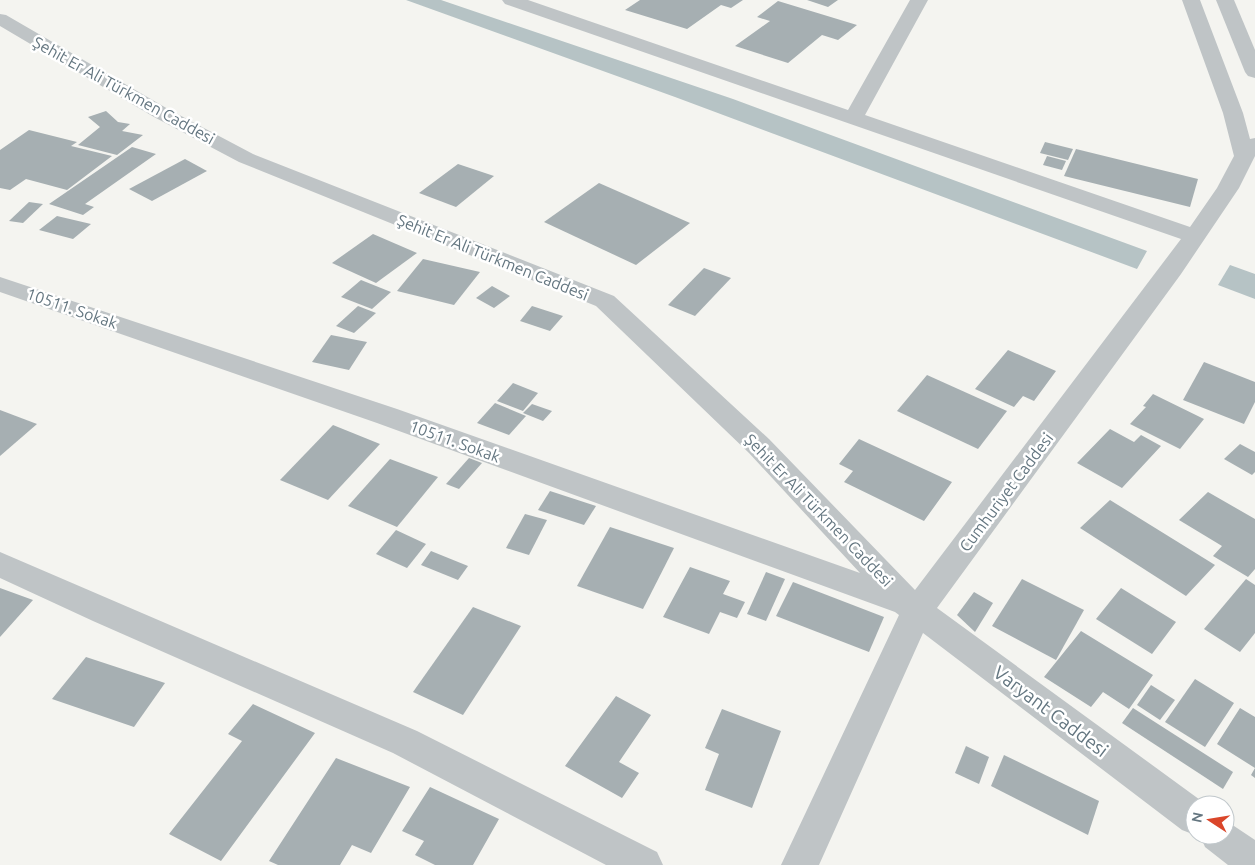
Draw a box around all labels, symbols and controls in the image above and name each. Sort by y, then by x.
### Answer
street label: Şehit Er Ali Türkmen Caddesi [30,33,218,147]
street label: Şehit Er Ali Türkmen Caddesi [395,210,591,304]
street label: 10511. Sokak [24,284,120,332]
street label: 10511. Sokak [407,416,503,466]
street label: Cumhuriyet Caddesi [956,429,1056,555]
street label: Şehit Er Ali Türkmen Caddesi [741,430,897,590]
street label: Varyant Caddesi [989,661,1113,761]
north arrow [1185,795,1235,845]
text: N [1188,811,1206,824]

